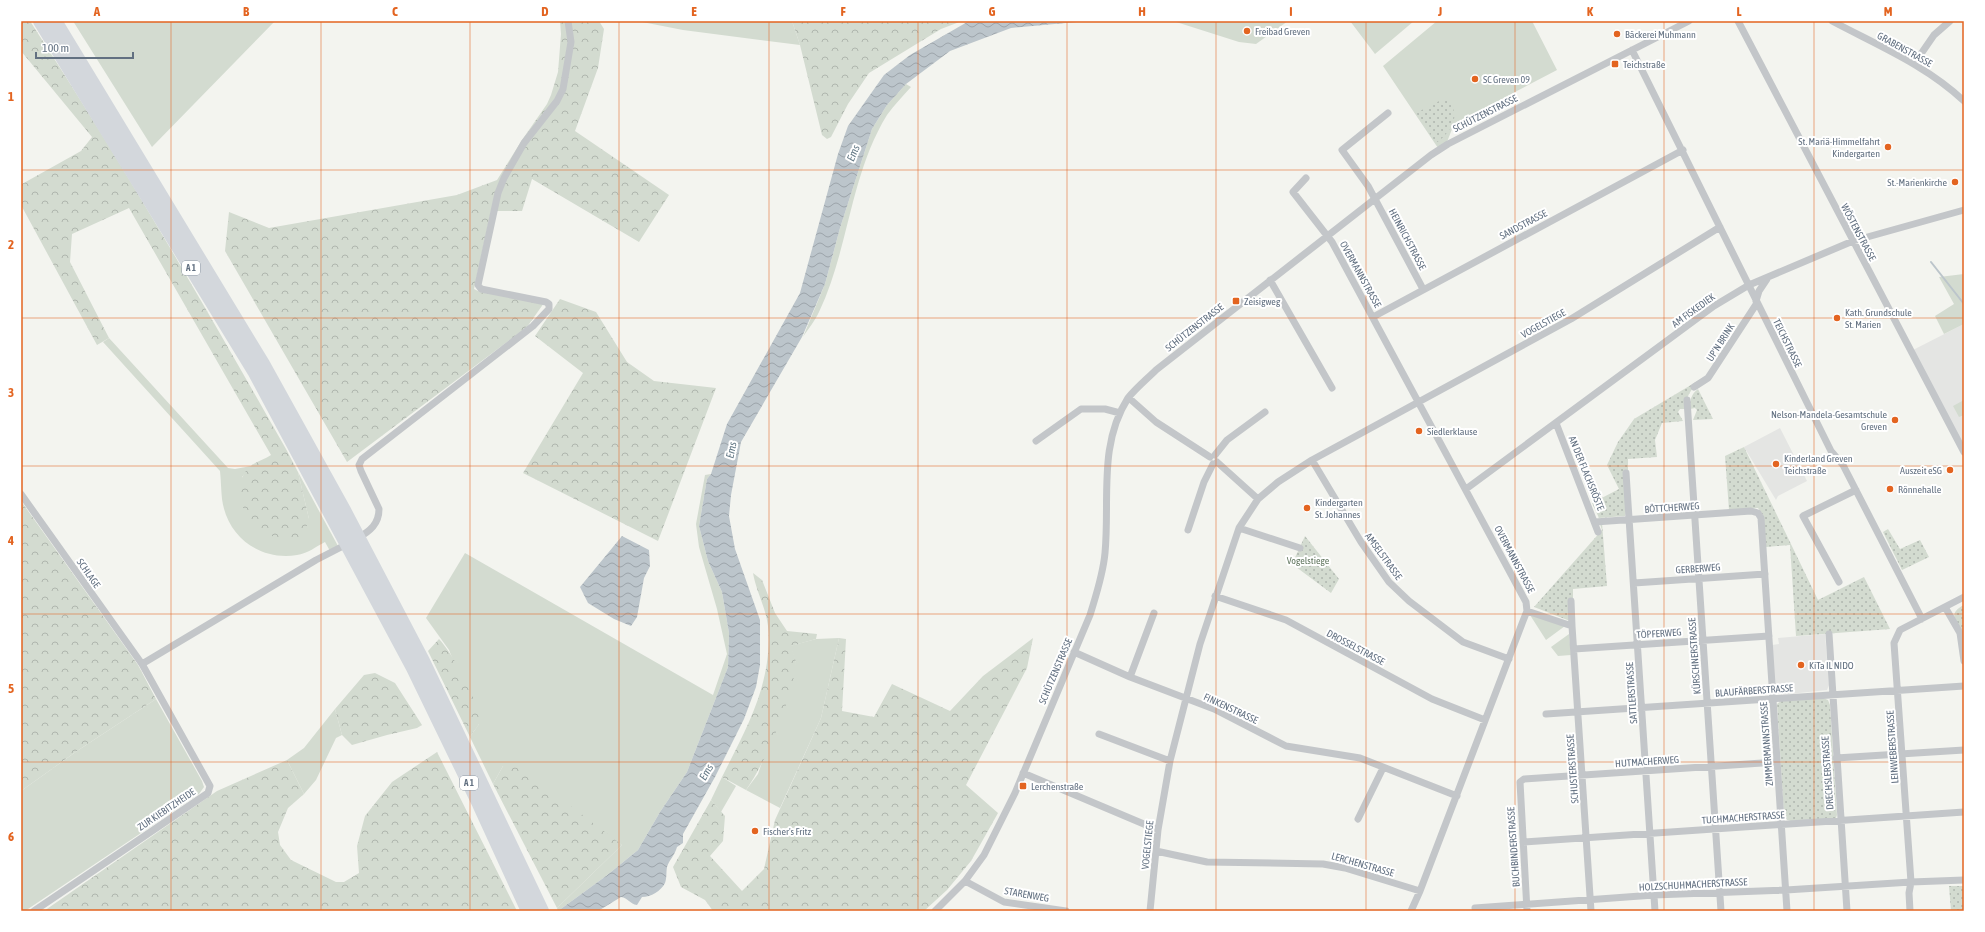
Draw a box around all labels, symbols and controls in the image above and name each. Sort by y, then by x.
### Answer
text: A [93,4,101,19]
text: B [243,4,250,19]
text: C [392,4,398,19]
text: D [541,4,549,19]
text: E [691,4,697,19]
text: F [840,4,846,19]
text: G [989,4,996,19]
text: H [1138,4,1146,19]
text: I [1289,4,1293,19]
text: J [1437,4,1442,19]
text: K [1587,4,1594,19]
text: L [1736,4,1742,19]
text: M [1884,4,1893,19]
marker: Freibad Greven [1242,26,1252,36]
place label: Freibad Greven [1255,26,1310,37]
marker: Bäckerei Muhmann [1612,29,1622,39]
place label: Bäckerei Muhmann [1625,29,1696,40]
street label: GRABENSTRASSE [1875,30,1935,69]
scale bar [36,34,133,60]
text: 100 m [42,41,69,55]
marker: Teichstraße [1610,59,1620,69]
place label: Teichstraße [1623,59,1666,70]
marker: SC Greven 09 [1470,74,1480,84]
place label: SC Greven 09 [1483,74,1530,85]
text: 1 [8,89,14,104]
street label: SCHÜTZENSTRASSE [1451,92,1520,134]
place label: St. Mariä-Himmelfahrt Kindergarten [1798,136,1880,159]
marker: St. Mariä-Himmelfahrt Kindergarten [1883,142,1893,152]
water label: Ems [844,143,862,163]
place label: St.-Marienkirche [1887,177,1947,188]
marker: St.-Marienkirche [1950,177,1960,187]
street label: WÖSTENSTRASSE [1839,202,1879,263]
street label: HEINRICHSTRASSE [1387,207,1429,272]
street label: SANDSTRASSE [1498,207,1549,241]
text: 2 [8,237,14,252]
street label: OVERMANNSTRASSE [1338,239,1384,310]
road number: A 1 [182,261,200,275]
street label: AM FISKEDIEK [1670,291,1717,330]
marker: Zeisigweg [1231,296,1241,306]
place label: Zeisigweg [1244,296,1281,307]
street label: SCHÜTZENSTRASSE [1163,301,1226,353]
street label: VOGELSTIEGE [1519,306,1568,340]
place label: Kath. Grundschule St. Marien [1845,307,1912,330]
marker: Kath. Grundschule St. Marien [1832,313,1842,323]
street label: TEICHSTRASSE [1771,317,1804,370]
street label: UP'N BRINK [1704,321,1737,363]
text: 3 [8,385,14,400]
place label: Nelson-Mandela-Gesamtschule Greven [1771,409,1887,432]
marker: Nelson-Mandela-Gesamtschule Greven [1890,415,1900,425]
marker: Siedlerklause [1414,426,1424,436]
place label: Siedlerklause [1427,426,1478,437]
street label: AN DER FLACHSRÖSTE [1567,434,1607,513]
water label: Ems [723,441,739,459]
place label: Kinderland Greven Teichstraße [1784,453,1853,476]
marker: Kinderland Greven Teichstraße [1771,459,1781,469]
place label: Auszeit eSG [1900,465,1942,476]
marker: Auszeit eSG [1945,465,1955,475]
marker: Rönnehalle [1885,484,1895,494]
place label: Rönnehalle [1898,484,1942,495]
place label: Kindergarten St. Johannes [1315,497,1363,520]
street label: BÖTTCHERWEG [1644,500,1700,515]
marker: Kindergarten St. Johannes [1302,503,1312,513]
street label: OVERMANNSTRASSE [1492,524,1537,595]
street label: AMSELSTRASSE [1363,531,1405,582]
text: 4 [7,533,14,548]
park label: Vogelstiege [1287,555,1330,566]
street label: SCHLAGE [75,557,103,590]
street label: GERBERWEG [1675,561,1721,576]
street label: KÜRSCHNERSTRASSE [1686,617,1703,695]
street label: TÖPFERWEG [1636,626,1682,641]
street label: DROSSELSTRASSE [1325,628,1387,668]
street label: SCHÜTZENSTRASSE [1037,636,1075,706]
marker: KiTa IL NIDO [1796,660,1806,670]
place label: KiTa IL NIDO [1809,660,1854,671]
street label: SATTLERSTRASSE [1624,661,1639,724]
text: 5 [8,681,14,696]
street label: BLAUFÄRBERSTRASSE [1715,682,1794,699]
street label: FINKENSTRASSE [1202,691,1260,726]
street label: ZIMMERMANNSTRASSE [1758,701,1775,786]
street label: LEINWEBERSTRASSE [1884,709,1901,784]
street label: SCHUSTERSTRASSE [1565,733,1580,804]
street label: DRECHSLERSTRASSE [1819,735,1836,810]
street label: HUTMACHERWEG [1615,754,1679,769]
water label: Ems [697,762,715,782]
road number: A 1 [460,776,478,790]
marker: Lerchenstraße [1018,781,1028,791]
place label: Lerchenstraße [1031,781,1084,792]
street label: ZUR KIEBITZHEIDE [135,786,198,833]
street label: BUCHBINDERSTRASSE [1505,806,1522,887]
street label: TUCHMACHERSTRASSE [1701,809,1786,826]
street label: VOGELSTIEGE [1139,819,1156,870]
marker: Fischer's Fritz [750,826,760,836]
place label: Fischer's Fritz [763,826,811,837]
text: 6 [8,829,14,844]
street label: LERCHENSTRASSE [1330,850,1396,879]
street label: HOLZSCHUHMACHERSTRASSE [1639,876,1748,893]
street label: STARENWEG [1004,885,1050,904]

